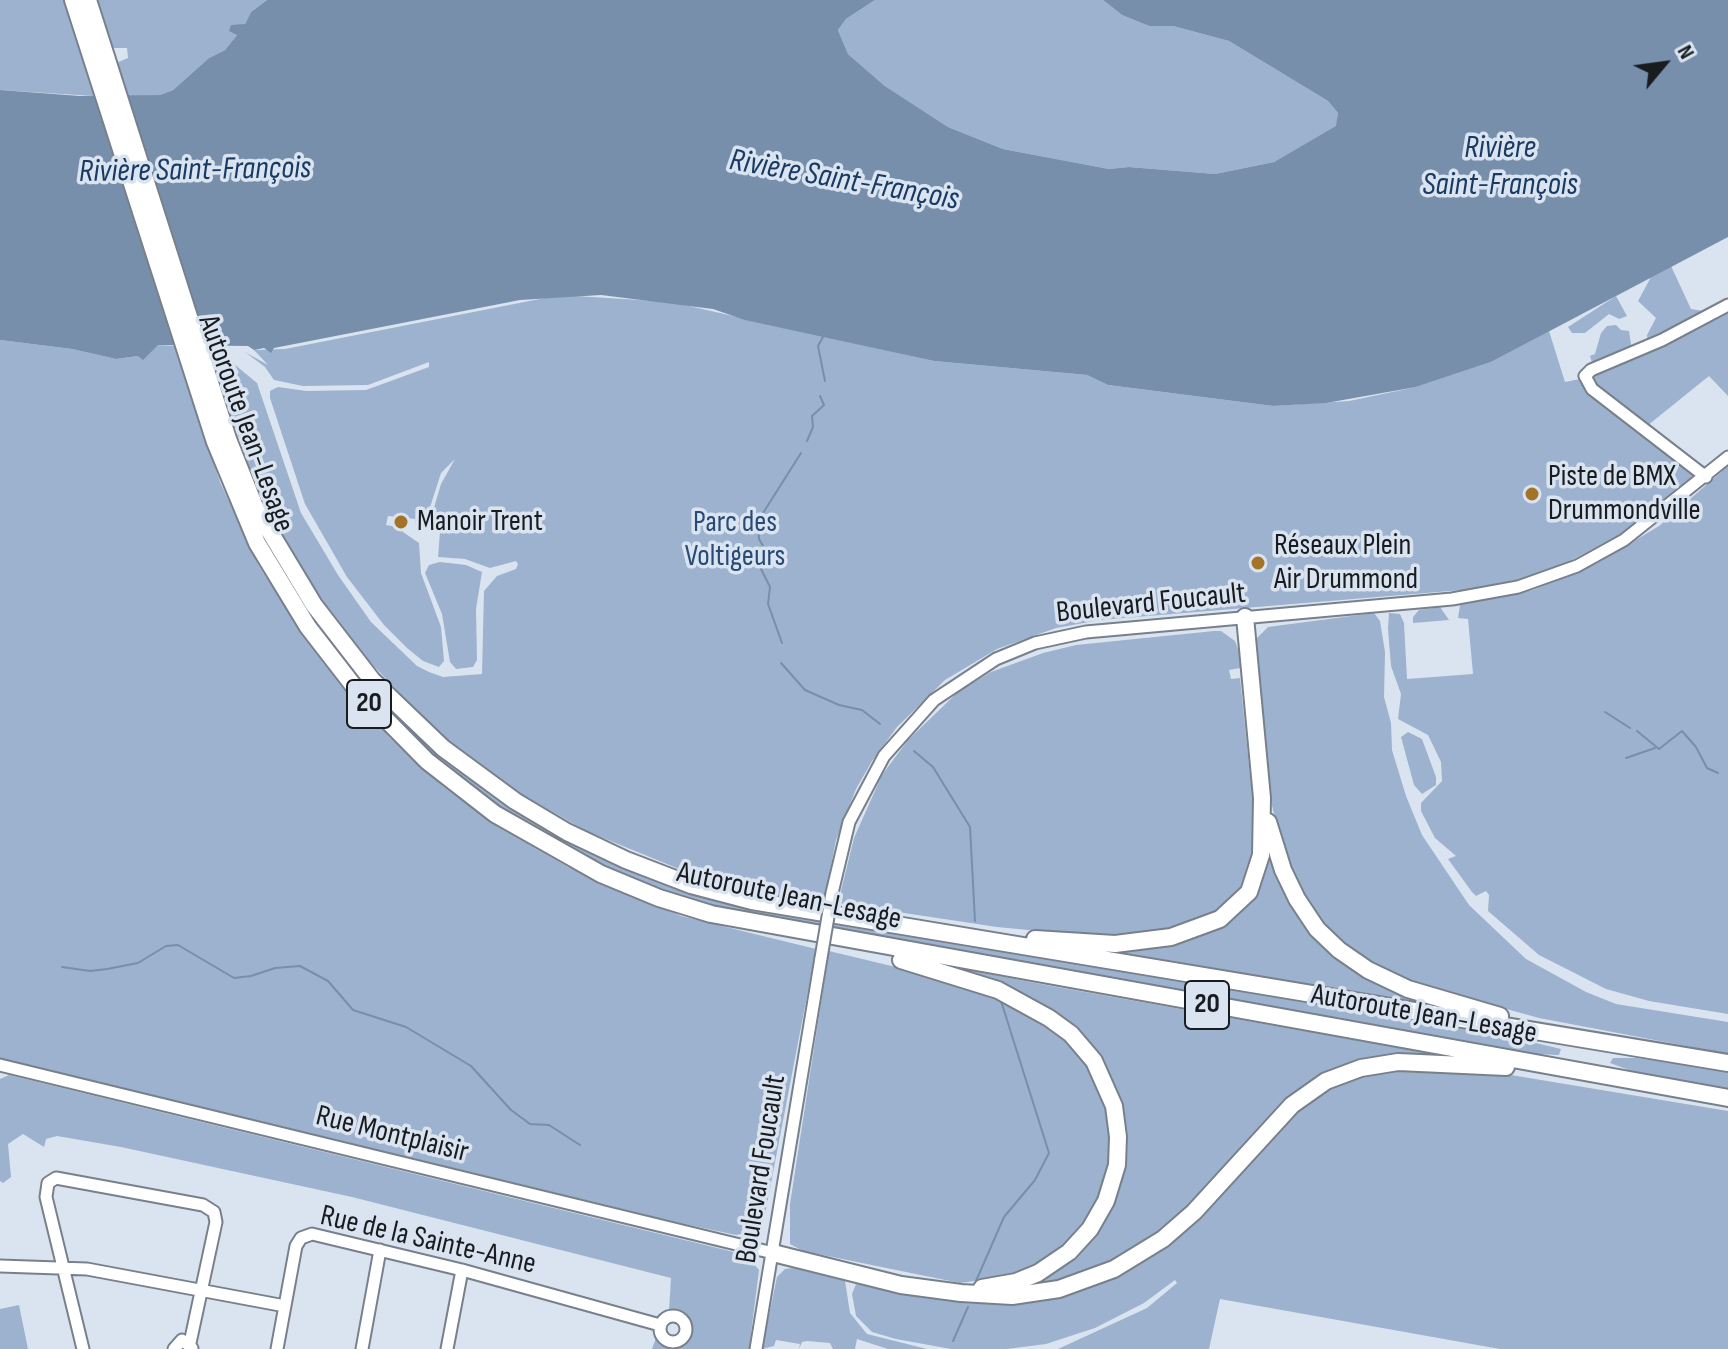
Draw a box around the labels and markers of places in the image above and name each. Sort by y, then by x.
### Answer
place label: Piste de BMX Drummondville [1548,459,1701,530]
marker: Piste de BMX Drummondville [1523,485,1541,503]
place label: Manoir Trent [417,504,543,540]
marker: Manoir Trent [392,513,410,531]
place label: Réseaux Plein Air Drummond [1274,528,1418,598]
marker: Réseaux Plein Air Drummond [1249,554,1267,572]

